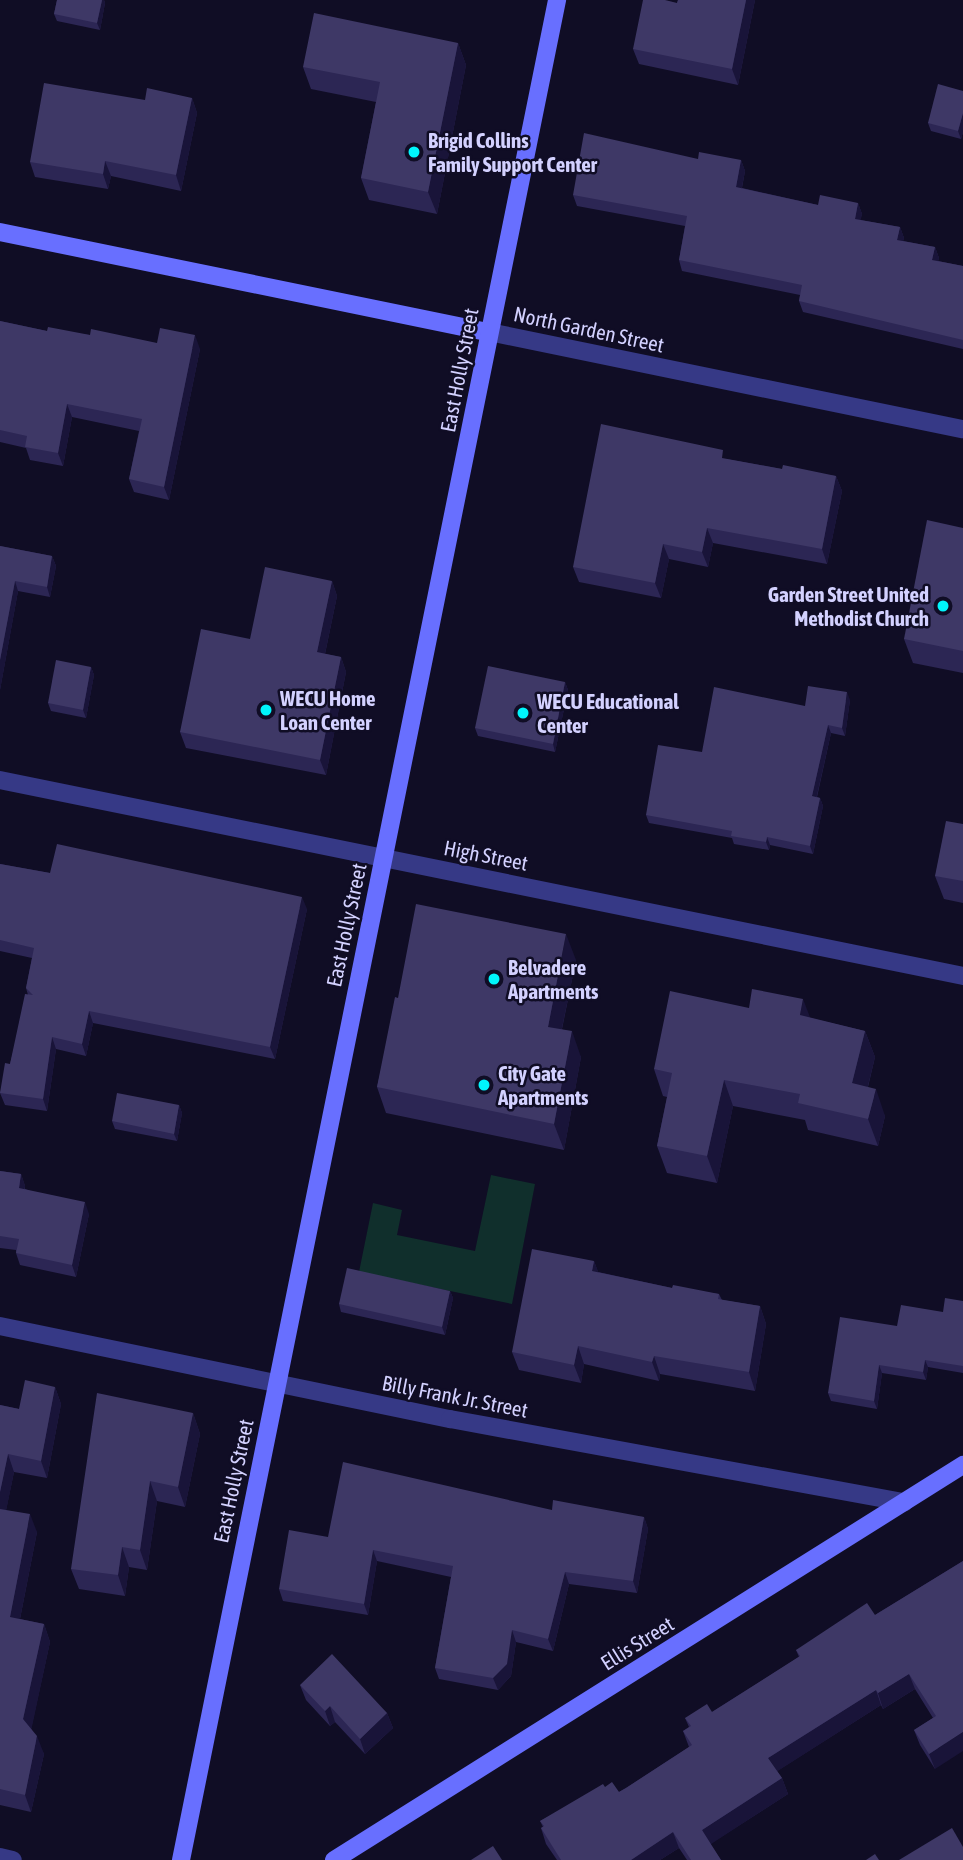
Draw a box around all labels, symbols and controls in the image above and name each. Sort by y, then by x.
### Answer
place label: Brigid Collins Family Support Center [428,127,597,177]
marker: Brigid Collins Family Support Center [406,144,422,160]
street label: North Garden Street [512,301,666,357]
street label: East Holly Street [435,306,483,434]
place label: Garden Street United Methodist Church [768,581,929,631]
marker: Garden Street United Methodist Church [935,598,951,614]
place label: WECU Home Loan Center [280,685,376,735]
place label: WECU Educational Center [537,688,679,738]
marker: WECU Home Loan Center [258,702,274,718]
marker: WECU Educational Center [515,705,531,721]
street label: High Street [442,835,530,875]
street label: East Holly Street [321,861,371,989]
place label: Belvadere Apartments [508,954,598,1004]
marker: Belvadere Apartments [486,971,502,987]
place label: City Gate Apartments [498,1060,588,1110]
marker: City Gate Apartments [476,1077,492,1093]
street label: Billy Frank Jr. Street [380,1370,530,1422]
street label: East Holly Street [208,1417,258,1545]
street label: Ellis Street [596,1611,678,1675]

